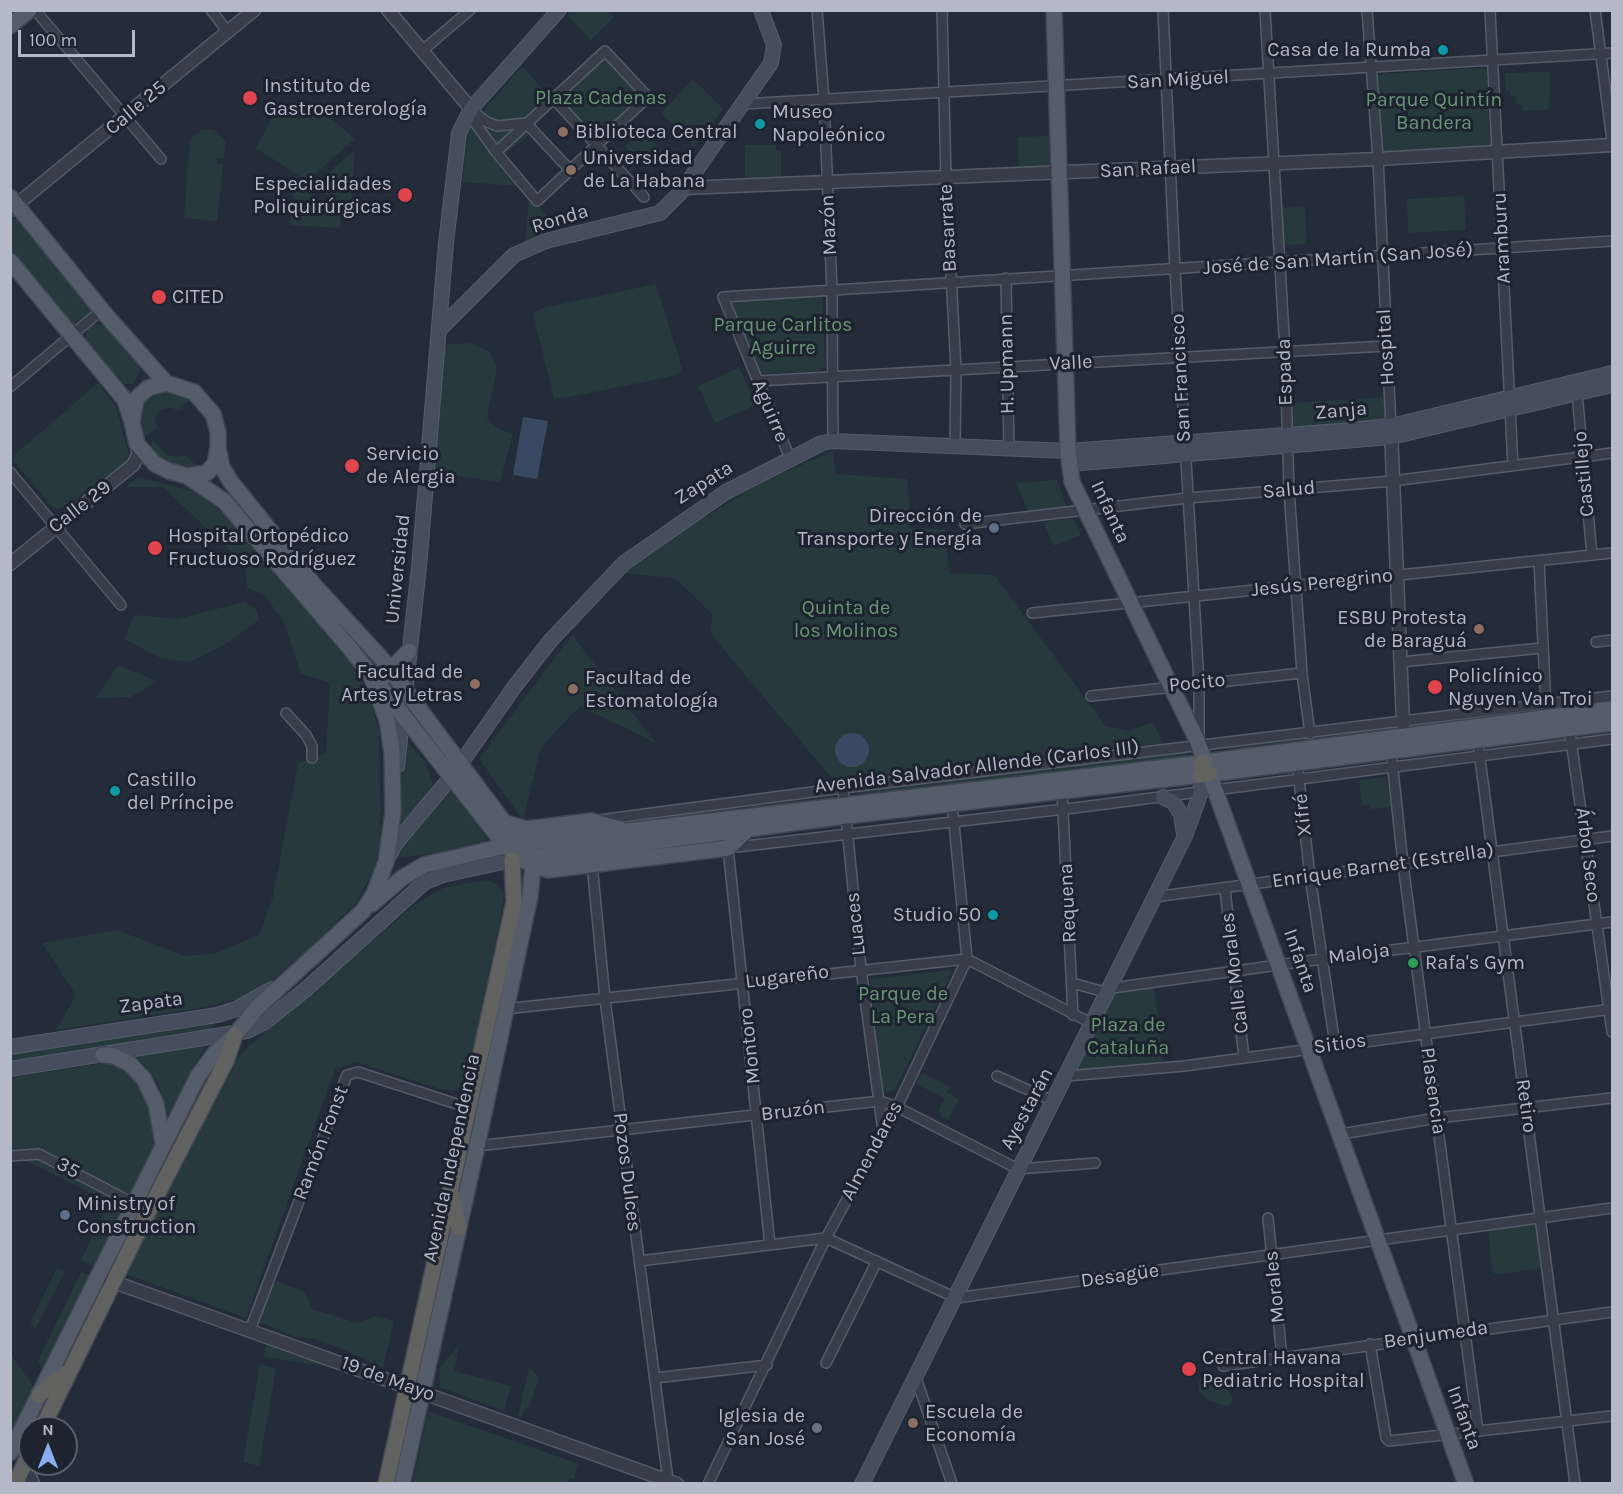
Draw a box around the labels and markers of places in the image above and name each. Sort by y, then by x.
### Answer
place label: Casa de la Rumba [1267,38,1431,62]
marker: Casa de la Rumba [1436,43,1450,57]
place label: Instituto de Gastroenterología [264,74,427,121]
marker: Instituto de Gastroenterología [241,89,259,107]
place label: Museo Napoleónico [772,100,885,147]
marker: Museo Napoleónico [753,117,767,131]
place label: Biblioteca Central [575,120,738,144]
marker: Biblioteca Central [556,125,570,139]
place label: Universidad de La Habana [583,146,705,193]
marker: Universidad de La Habana [564,163,578,177]
place label: Especialidades Poliquirúrgicas [253,172,392,219]
marker: Especialidades Poliquirúrgicas [396,186,414,204]
place label: CITED [172,285,224,309]
marker: CITED [150,288,168,306]
place label: Servicio de Alergia [366,442,455,489]
marker: Servicio de Alergia [343,457,361,475]
place label: Dirección de Transporte y Energía [797,504,982,551]
marker: Dirección de Transporte y Energía [987,521,1001,535]
place label: Hospital Ortopédico Fructuoso Rodríguez [168,524,356,571]
marker: Hospital Ortopédico Fructuoso Rodríguez [146,539,164,557]
place label: ESBU Protesta de Baraguá [1337,606,1467,653]
marker: ESBU Protesta de Baraguá [1472,622,1486,636]
place label: Facultad de Artes y Letras [341,660,463,707]
place label: Policlínico Nguyen Van Troi [1448,664,1593,711]
place label: Facultad de Estomatología [585,666,718,713]
marker: Facultad de Artes y Letras [468,677,482,691]
marker: Policlínico Nguyen Van Troi [1426,678,1444,696]
marker: Facultad de Estomatología [566,682,580,696]
place label: Castillo del Príncipe [127,768,234,815]
marker: Castillo del Príncipe [108,784,122,798]
place label: Studio 50 [893,903,981,927]
marker: Studio 50 [986,908,1000,922]
place label: Rafa's Gym [1425,951,1525,975]
marker: Rafa's Gym [1406,956,1420,970]
place label: Ministry of Construction [77,1192,196,1239]
marker: Ministry of Construction [58,1208,72,1222]
place label: Central Havana Pediatric Hospital [1202,1346,1365,1393]
marker: Central Havana Pediatric Hospital [1180,1360,1198,1378]
place label: Escuela de Economía [925,1400,1023,1447]
place label: Iglesia de San José [718,1404,805,1451]
marker: Escuela de Economía [906,1416,920,1430]
marker: Iglesia de San José [810,1421,824,1435]

